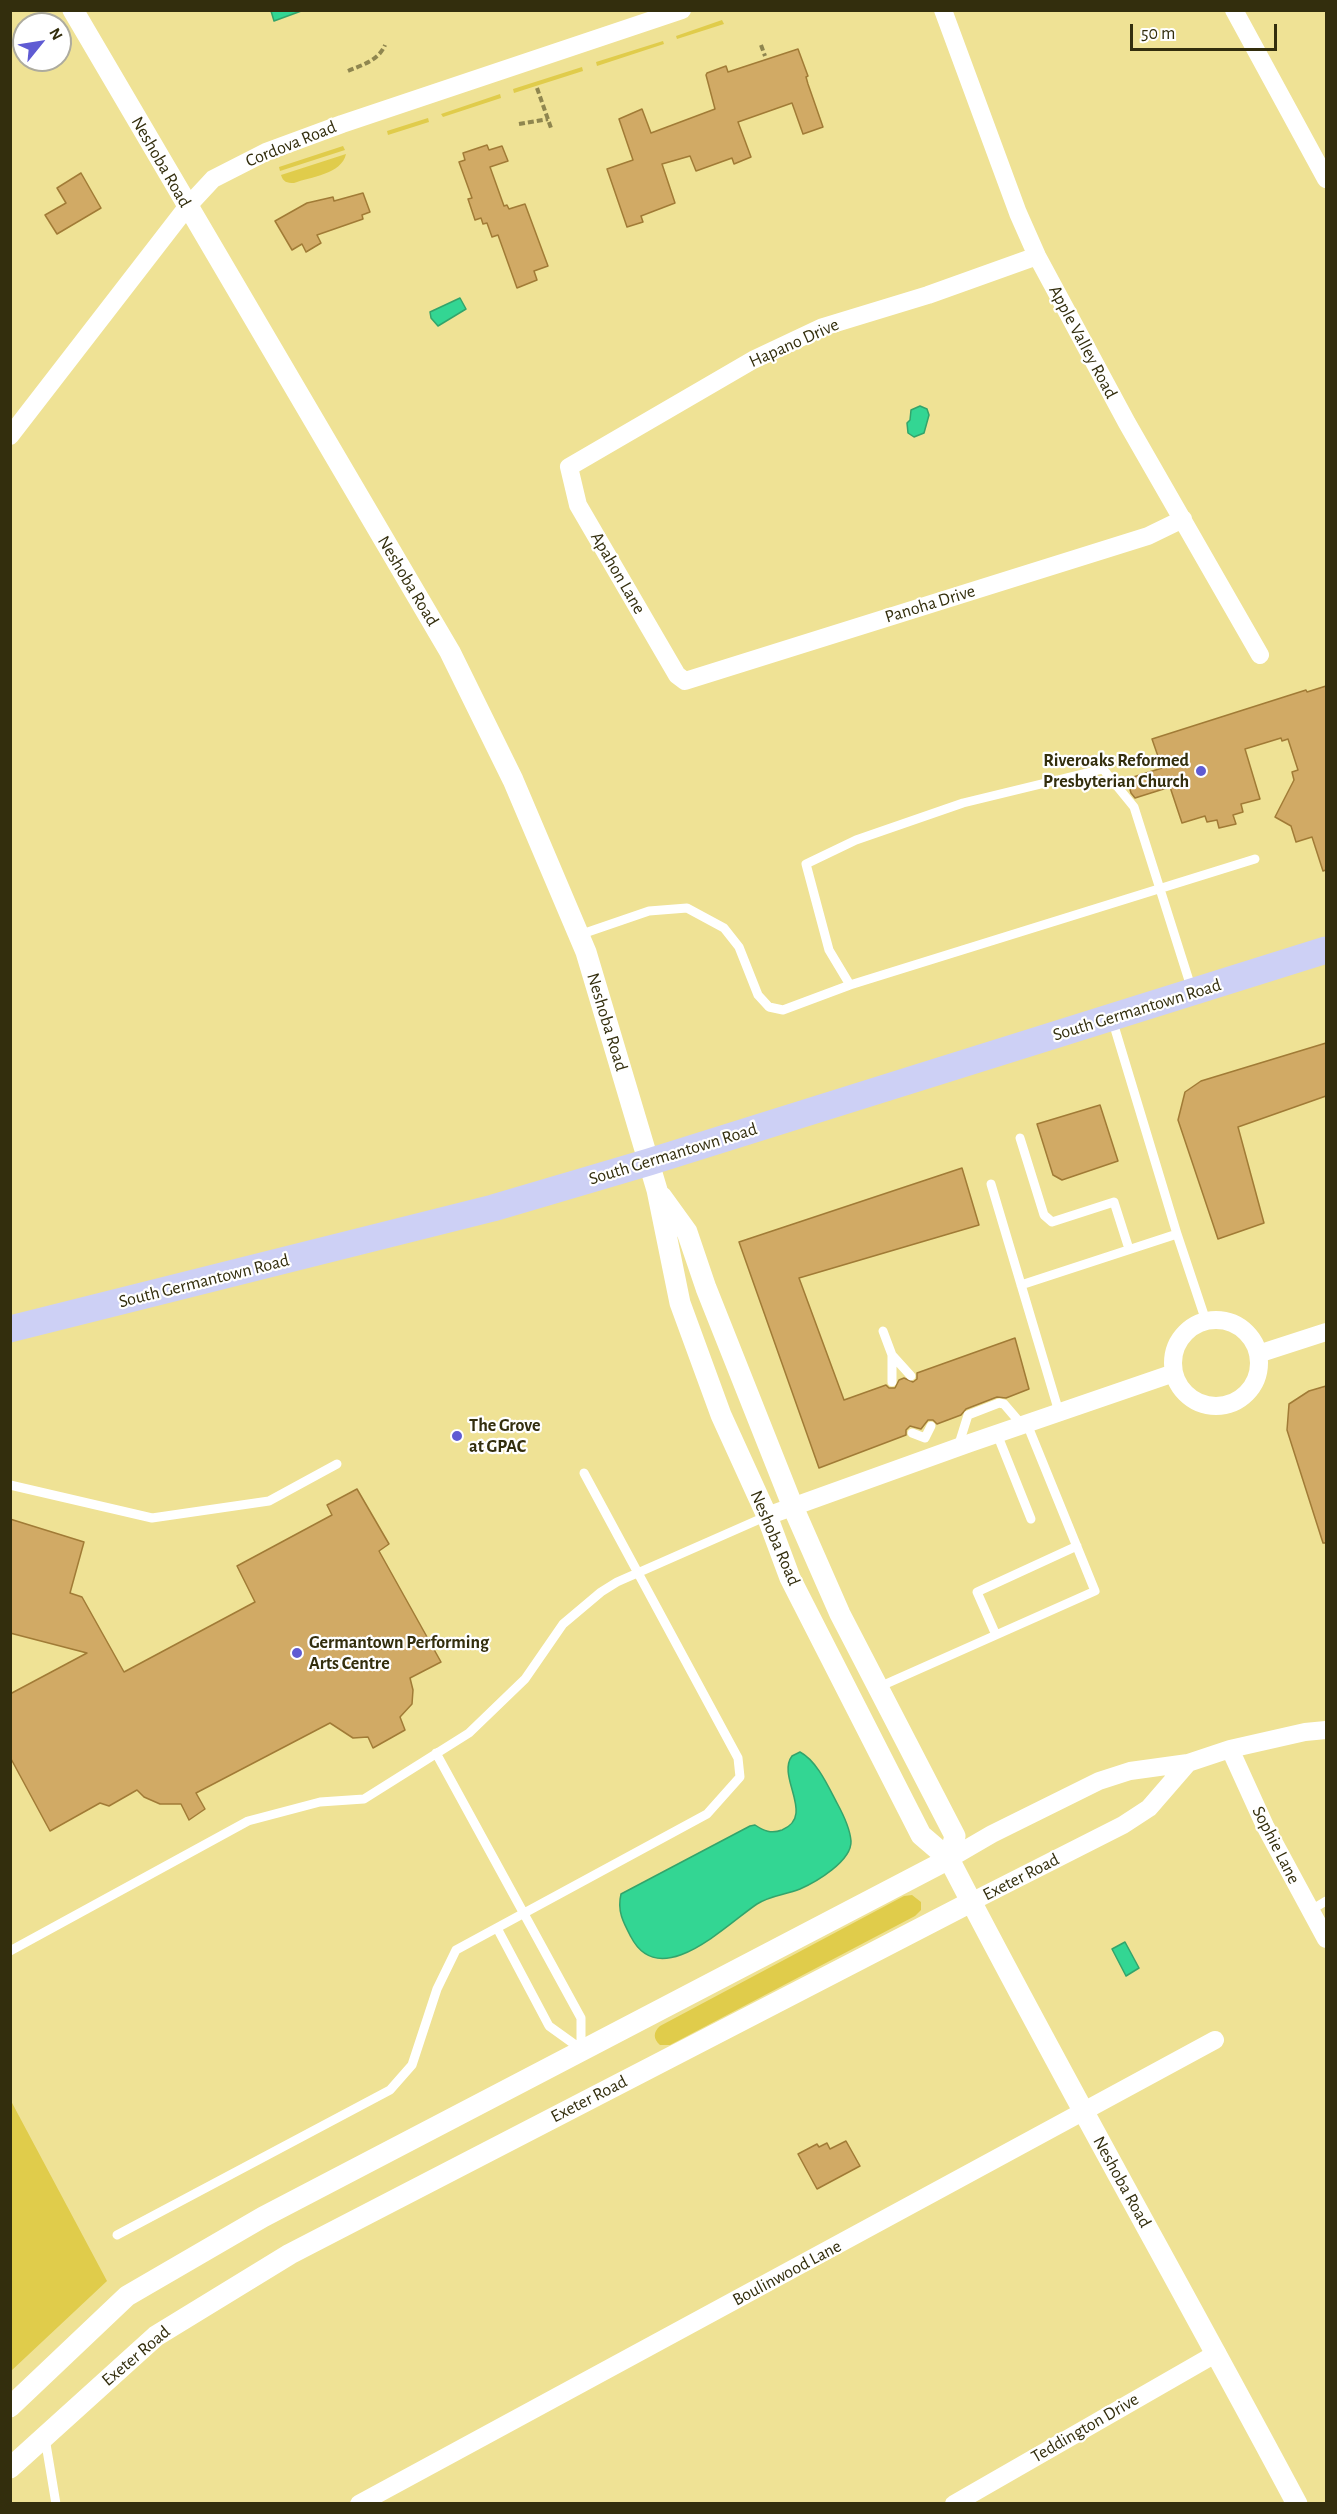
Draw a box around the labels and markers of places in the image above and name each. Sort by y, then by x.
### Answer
place label: Riveroaks Reformed Presbyterian Church [1043,750,1189,792]
marker: Riveroaks Reformed Presbyterian Church [1194,764,1208,778]
place label: The Grove at GPAC [469,1415,541,1458]
marker: The Grove at GPAC [450,1429,464,1443]
place label: Germantown Performing Arts Centre [309,1632,489,1674]
marker: Germantown Performing Arts Centre [290,1646,304,1660]

